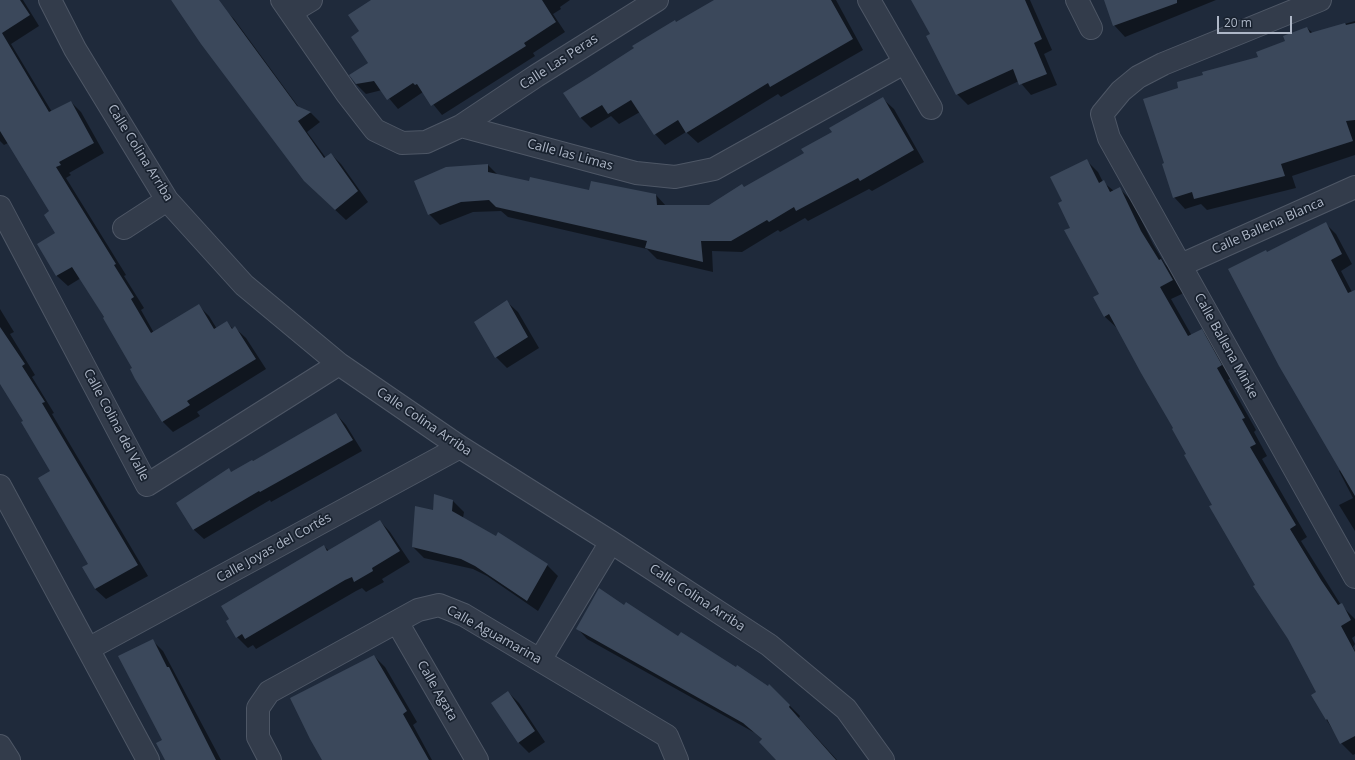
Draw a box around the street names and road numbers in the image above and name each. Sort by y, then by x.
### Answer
street label: Calle Las Peras [517,31,601,93]
street label: Calle Colina Arriba [104,102,176,204]
street label: Calle las Limas [525,136,615,174]
street label: Calle Ballena Blanca [1210,194,1326,258]
street label: Calle Ballena Minke [1191,291,1261,401]
street label: Calle Colina del Valle [80,366,152,484]
street label: Calle Colina Arriba [374,384,474,460]
street label: Calle Joyas del Cortés [214,510,334,586]
street label: Calle Colina Arriba [646,561,748,635]
street label: Calle Aguamarina [444,602,544,668]
street label: Calle Agata [413,658,461,724]

